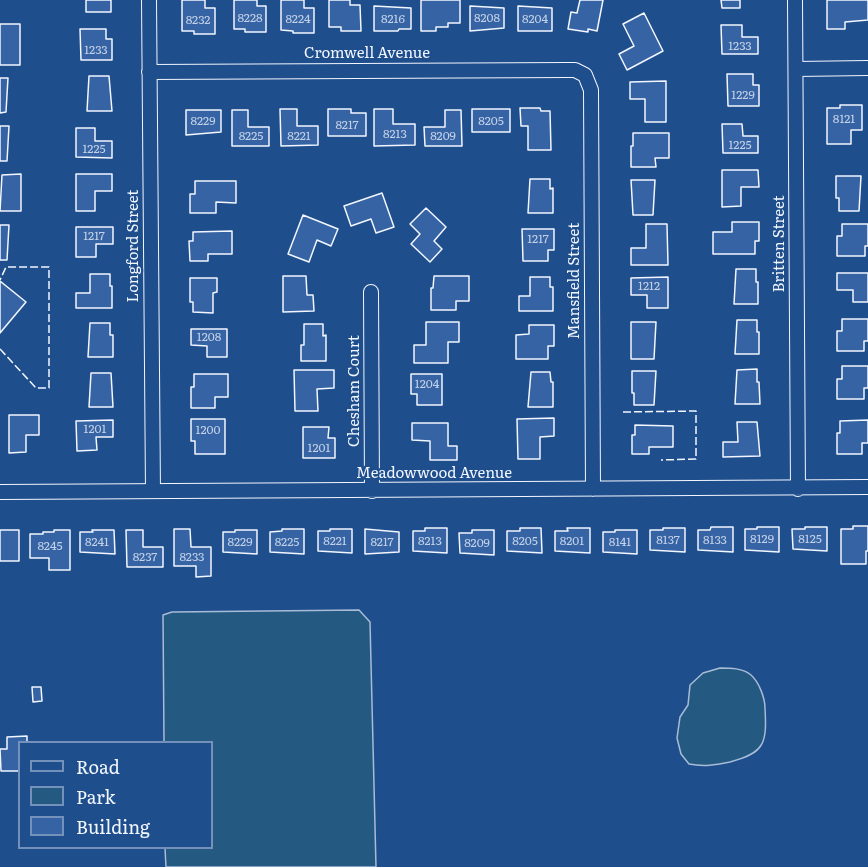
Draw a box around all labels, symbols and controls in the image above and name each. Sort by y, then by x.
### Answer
house number: 8228 [237,11,263,25]
house number: 8208 [474,11,500,25]
house number: 8224 [285,12,311,26]
house number: 8216 [381,12,405,26]
house number: 8204 [522,12,548,26]
house number: 8232 [186,13,210,27]
house number: 1233 [728,39,752,53]
house number: 1233 [84,43,108,57]
street label: Cromwell Avenue [304,45,430,63]
house number: 1229 [731,88,755,102]
house number: 8121 [833,112,855,126]
house number: 8229 [191,114,215,128]
house number: 8205 [478,114,504,128]
house number: 8217 [335,118,359,132]
house number: 8213 [383,127,407,141]
house number: 8225 [239,129,263,143]
house number: 8221 [287,129,311,143]
house number: 8209 [430,129,456,143]
house number: 1225 [728,138,752,152]
house number: 1225 [82,142,106,156]
street label: Longford Street [125,190,143,302]
street label: Britten Street [771,195,789,293]
street label: Mansfield Street [566,223,584,339]
house number: 1217 [83,229,105,243]
house number: 1217 [527,232,549,246]
house number: 1212 [638,279,660,293]
house number: 1208 [197,330,221,344]
street label: Chesham Court [346,335,364,447]
house number: 1204 [415,377,439,391]
house number: 1201 [84,422,106,436]
house number: 1200 [196,423,220,437]
house number: 1201 [308,441,330,455]
street label: Meadowwood Avenue [356,465,512,483]
house number: 8129 [750,532,774,546]
house number: 8125 [798,532,822,546]
house number: 8137 [656,533,680,547]
house number: 8133 [703,533,727,547]
house number: 8221 [323,534,347,548]
house number: 8213 [418,534,442,548]
house number: 8205 [512,534,538,548]
house number: 8201 [560,534,584,548]
house number: 8241 [85,535,109,549]
house number: 8229 [228,535,252,549]
house number: 8225 [275,535,299,549]
house number: 8217 [370,535,394,549]
house number: 8141 [609,535,631,549]
house number: 8209 [464,536,490,550]
house number: 8245 [37,539,63,553]
house number: 8237 [133,550,157,564]
house number: 8233 [179,550,205,564]
legend [18,741,213,849]
text: Road [76,753,120,780]
text: Park [76,783,115,810]
text: Building [76,813,150,840]

